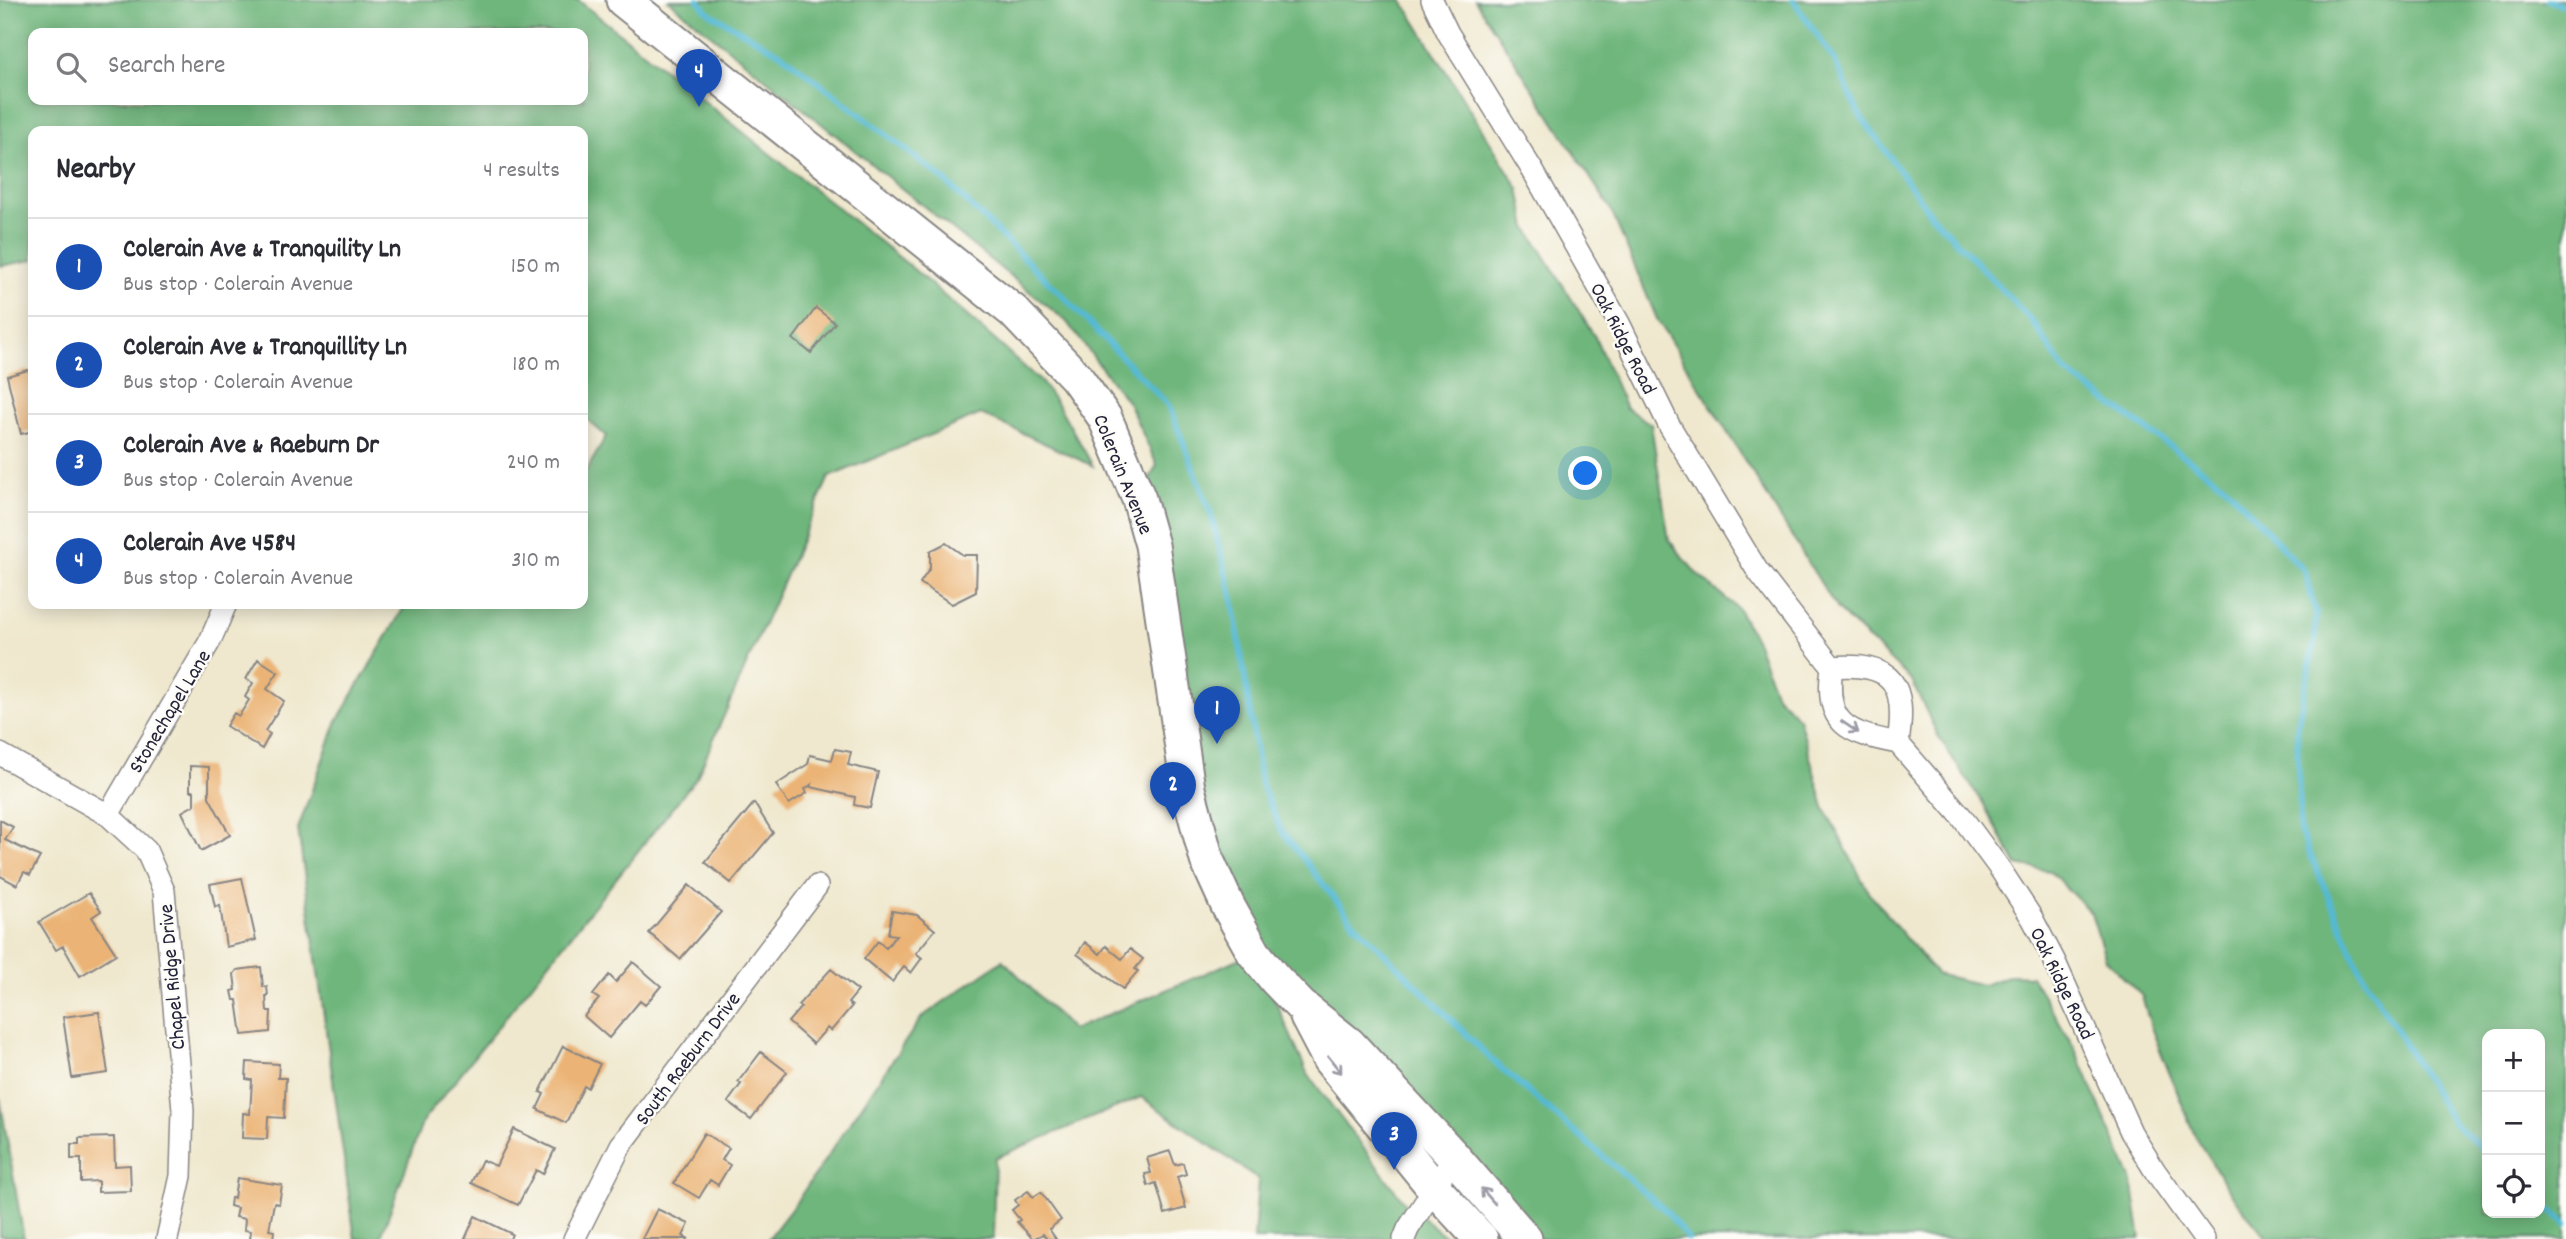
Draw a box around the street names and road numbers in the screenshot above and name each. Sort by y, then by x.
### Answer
street label: Oak Ridge Road [1580,278,1662,400]
street label: Colerain Avenue [1083,410,1159,540]
street label: Stonechapel Lane [123,645,220,780]
street label: Chapel Ridge Drive [153,903,195,1051]
street label: Oak Ridge Road [2020,923,2100,1046]
street label: South Raeburn Drive [629,987,750,1133]

